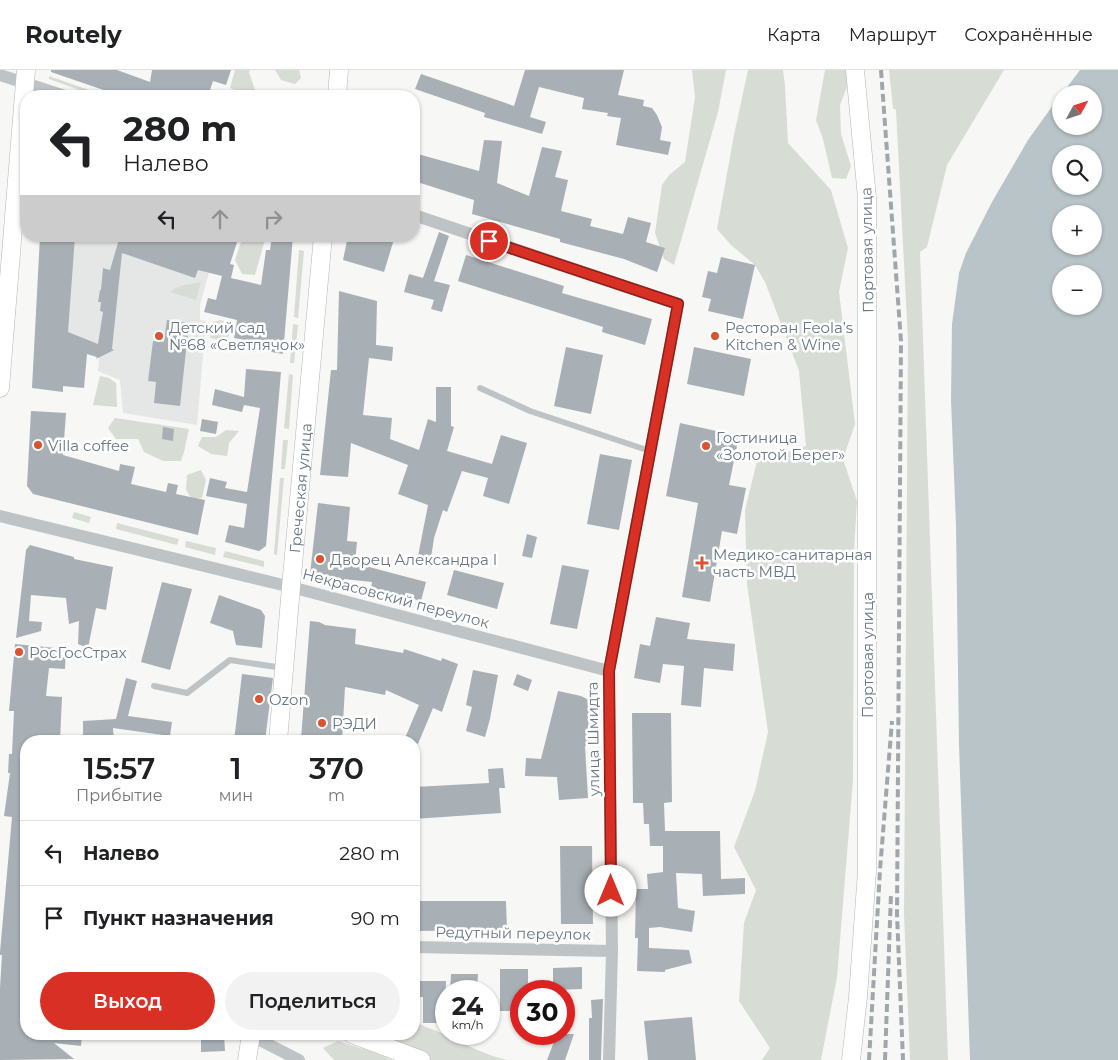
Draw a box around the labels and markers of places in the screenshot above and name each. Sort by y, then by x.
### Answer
pin [468,220,510,262]
place label: Детский сад №68 «Светлячок» [169,318,305,354]
place label: Ресторан Feola’s Kitchen & Wine [725,318,853,354]
marker: Детский сад №68 «Светлячок» [153,330,165,342]
marker: Ресторан Feola’s Kitchen & Wine [709,330,721,342]
place label: Гостиница «Золотой Берег» [716,428,845,464]
place label: Villa coffee [48,436,129,455]
marker: Villa coffee [32,439,44,451]
marker: Гостиница «Золотой Берег» [700,440,712,452]
place label: Медико-санитарная часть МВД [713,545,872,581]
place label: Дворец Александра I [330,550,497,569]
marker: Дворец Александра I [314,553,326,565]
marker: Медико-санитарная часть МВД [695,556,709,570]
place label: РосГосСтрах [29,643,127,662]
marker: РосГосСтрах [13,646,25,658]
place label: Ozon [269,690,309,709]
marker: Ozon [253,693,265,705]
place label: РЭДИ [332,714,377,733]
marker: РЭДИ [316,717,328,729]

